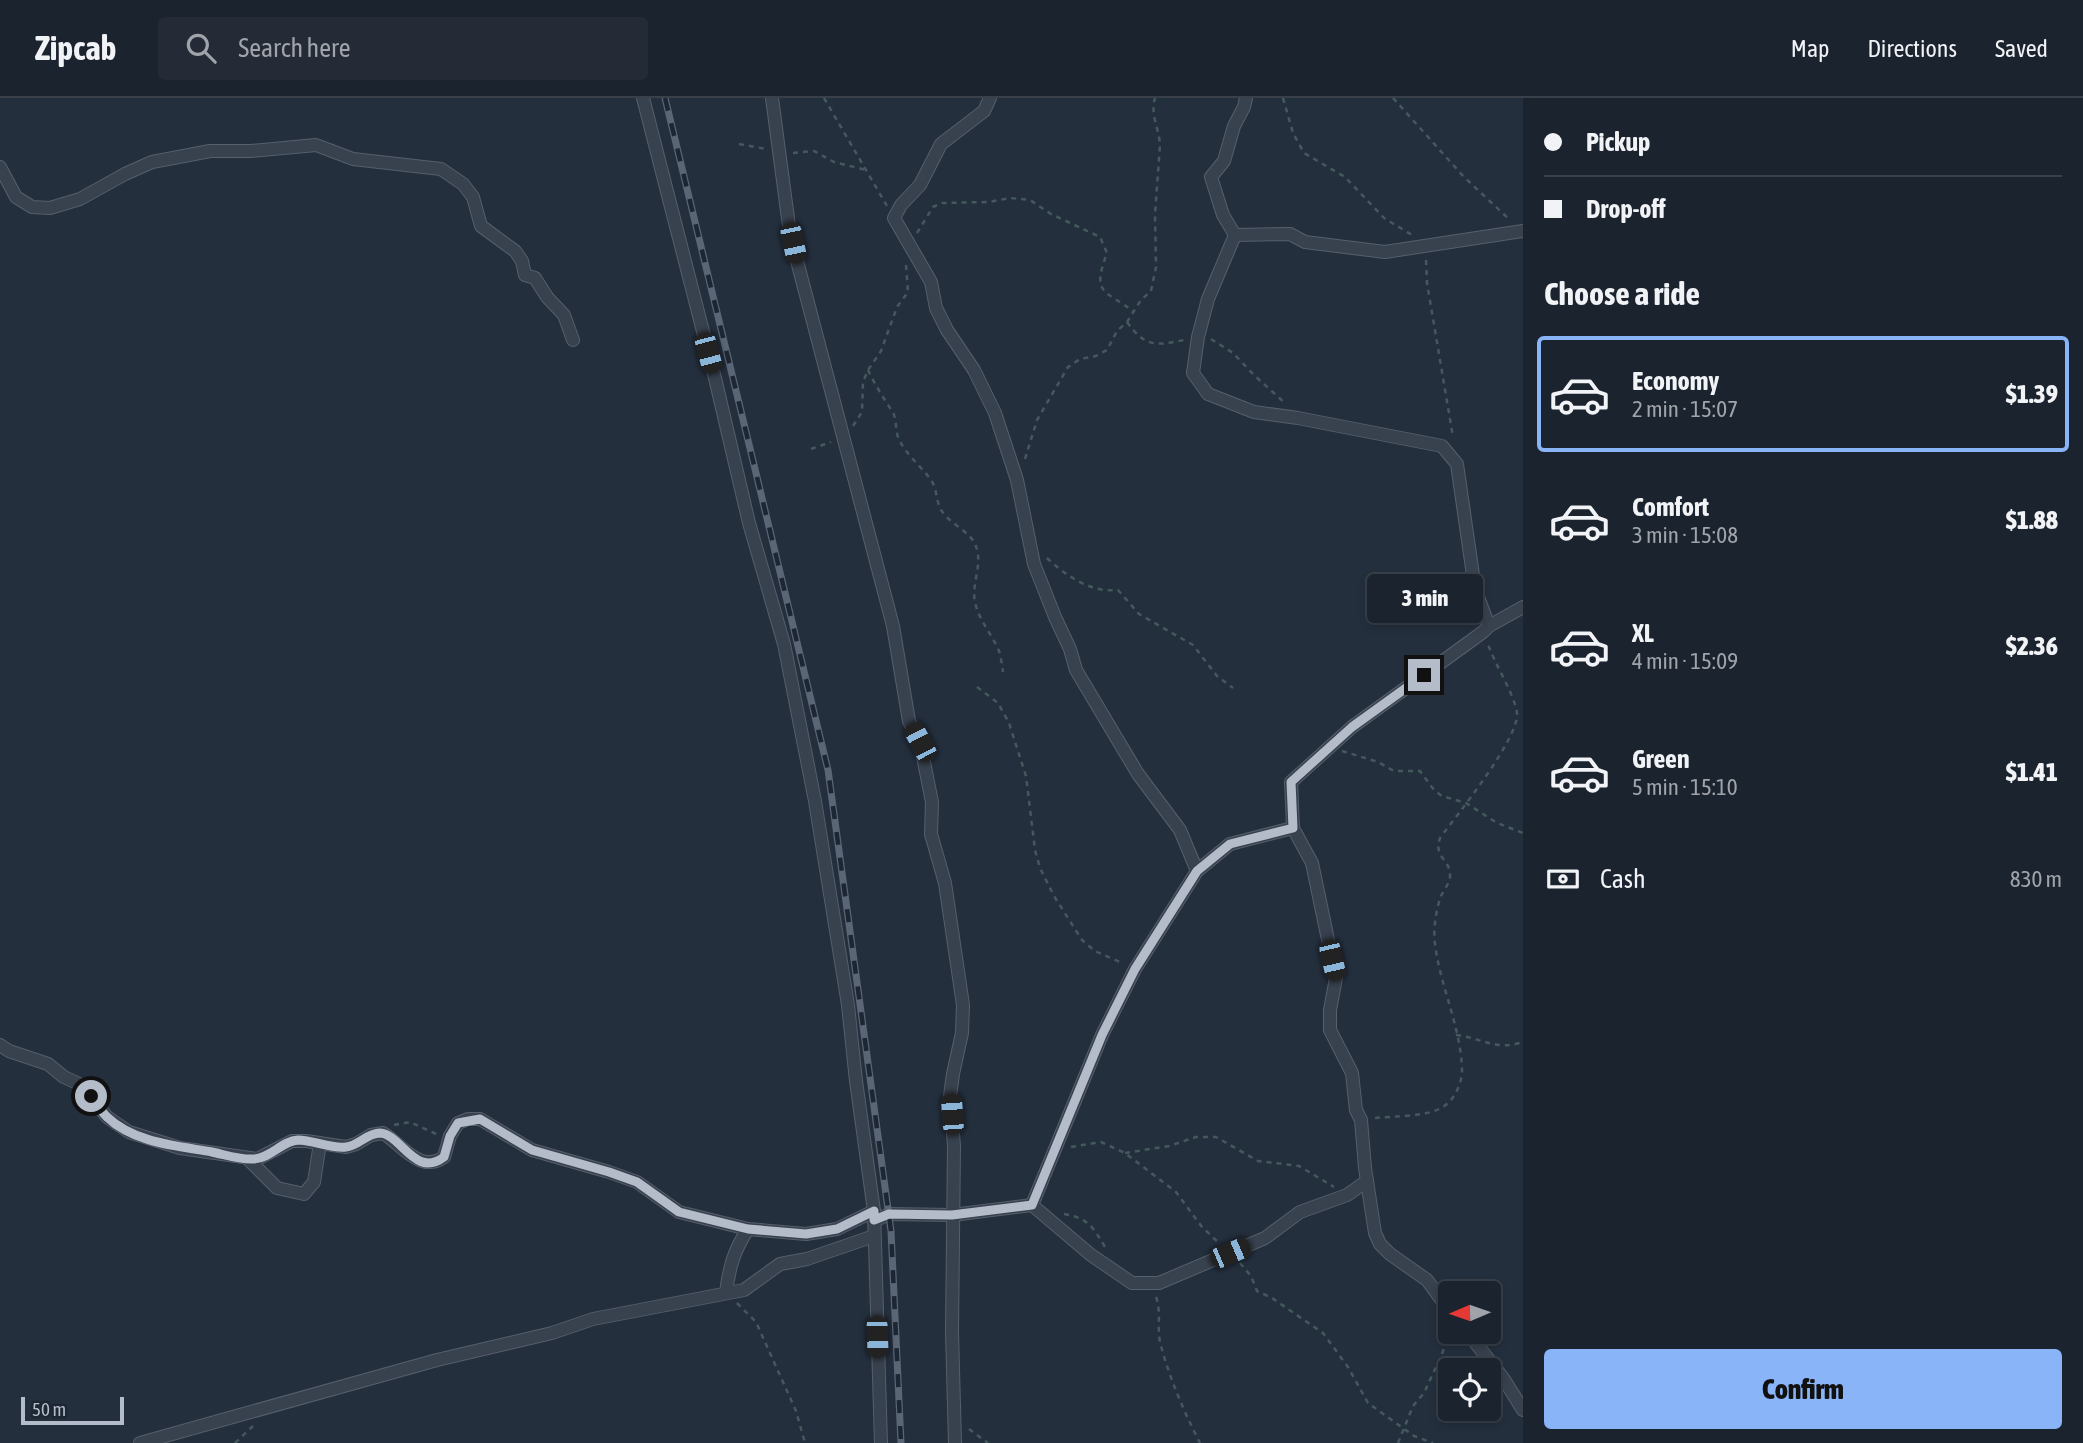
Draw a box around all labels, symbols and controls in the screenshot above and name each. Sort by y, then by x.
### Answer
search box [158,17,648,80]
text: Zipcab [35,29,116,67]
icon: search [182,29,220,67]
text: Search here [238,33,350,63]
text: Map [1791,35,1829,62]
text: Directions [1867,35,1957,62]
text: Saved [1995,35,2048,62]
text: Pickup [1586,127,1650,157]
text: Drop-off [1586,194,1666,224]
car [779,220,808,266]
text: Choose a ride [1544,275,1700,312]
car [693,330,724,376]
icon: car [1548,363,1611,426]
text: Economy [1632,366,1719,396]
text: $1.39 [2006,379,2058,409]
text: 2 min · 15:07 [1632,396,1738,422]
icon: car [1548,489,1611,552]
text: Comfort [1632,492,1709,522]
text: $1.88 [2006,505,2058,535]
text: 3 min · 15:08 [1632,522,1738,548]
callout: 3 min [1366,574,1482,622]
text: 3 min [1402,585,1448,611]
icon: car [1548,615,1611,678]
text: XL [1632,618,1654,648]
text: $2.36 [2006,631,2058,661]
text: 4 min · 15:09 [1632,648,1738,674]
route end [1408,659,1440,691]
car [901,719,940,765]
icon: car [1548,741,1611,804]
text: Green [1632,744,1690,774]
text: $1.41 [2006,757,2058,787]
text: 5 min · 15:10 [1632,774,1738,800]
icon: cash [1544,860,1582,898]
text: Cash [1600,864,1646,894]
text: 830 m [2010,866,2062,892]
car [1318,937,1347,983]
route start [75,1080,107,1112]
car [941,1092,964,1136]
car [1207,1235,1254,1271]
north arrow [1438,1281,1502,1344]
map controls [1438,1281,1501,1421]
car [866,1316,889,1358]
button: Confirm [1544,1349,2062,1429]
button: locate [1438,1358,1501,1421]
scale bar [21,1394,124,1426]
text: 50 m [32,1398,66,1420]

